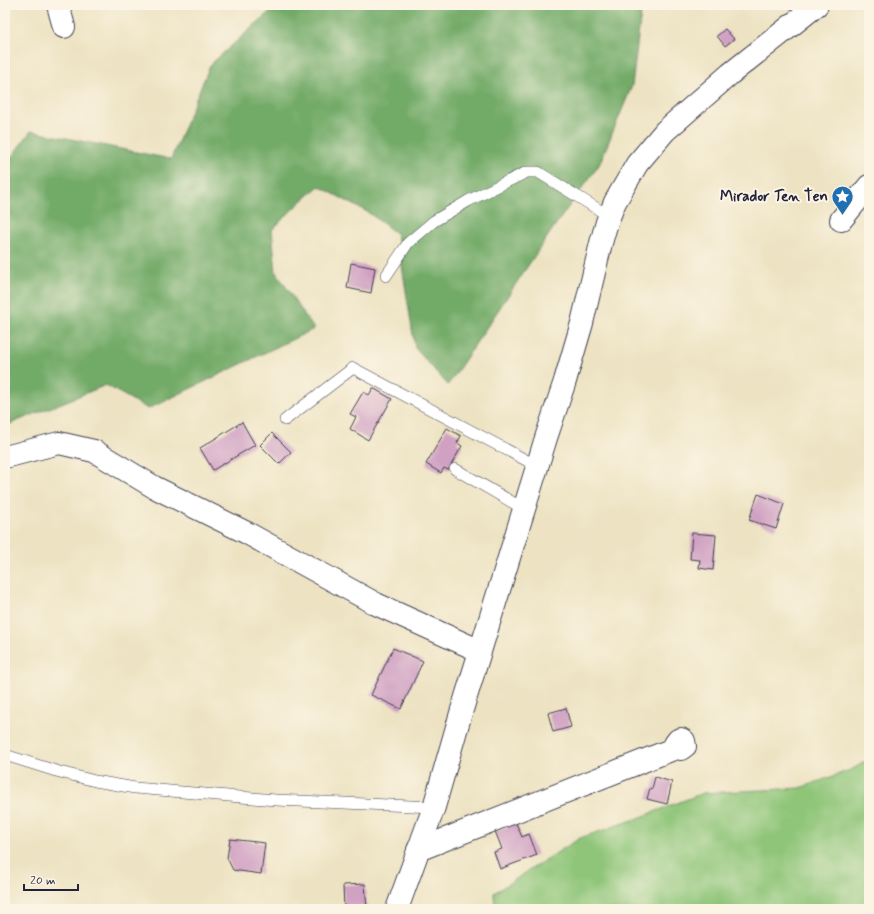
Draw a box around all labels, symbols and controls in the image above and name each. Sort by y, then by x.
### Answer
place icon: Mirador Ten Ten [830,183,856,216]
place label: Mirador Ten Ten [720,187,828,207]
scale bar [24,866,78,892]
text: 20 m [30,873,56,889]

